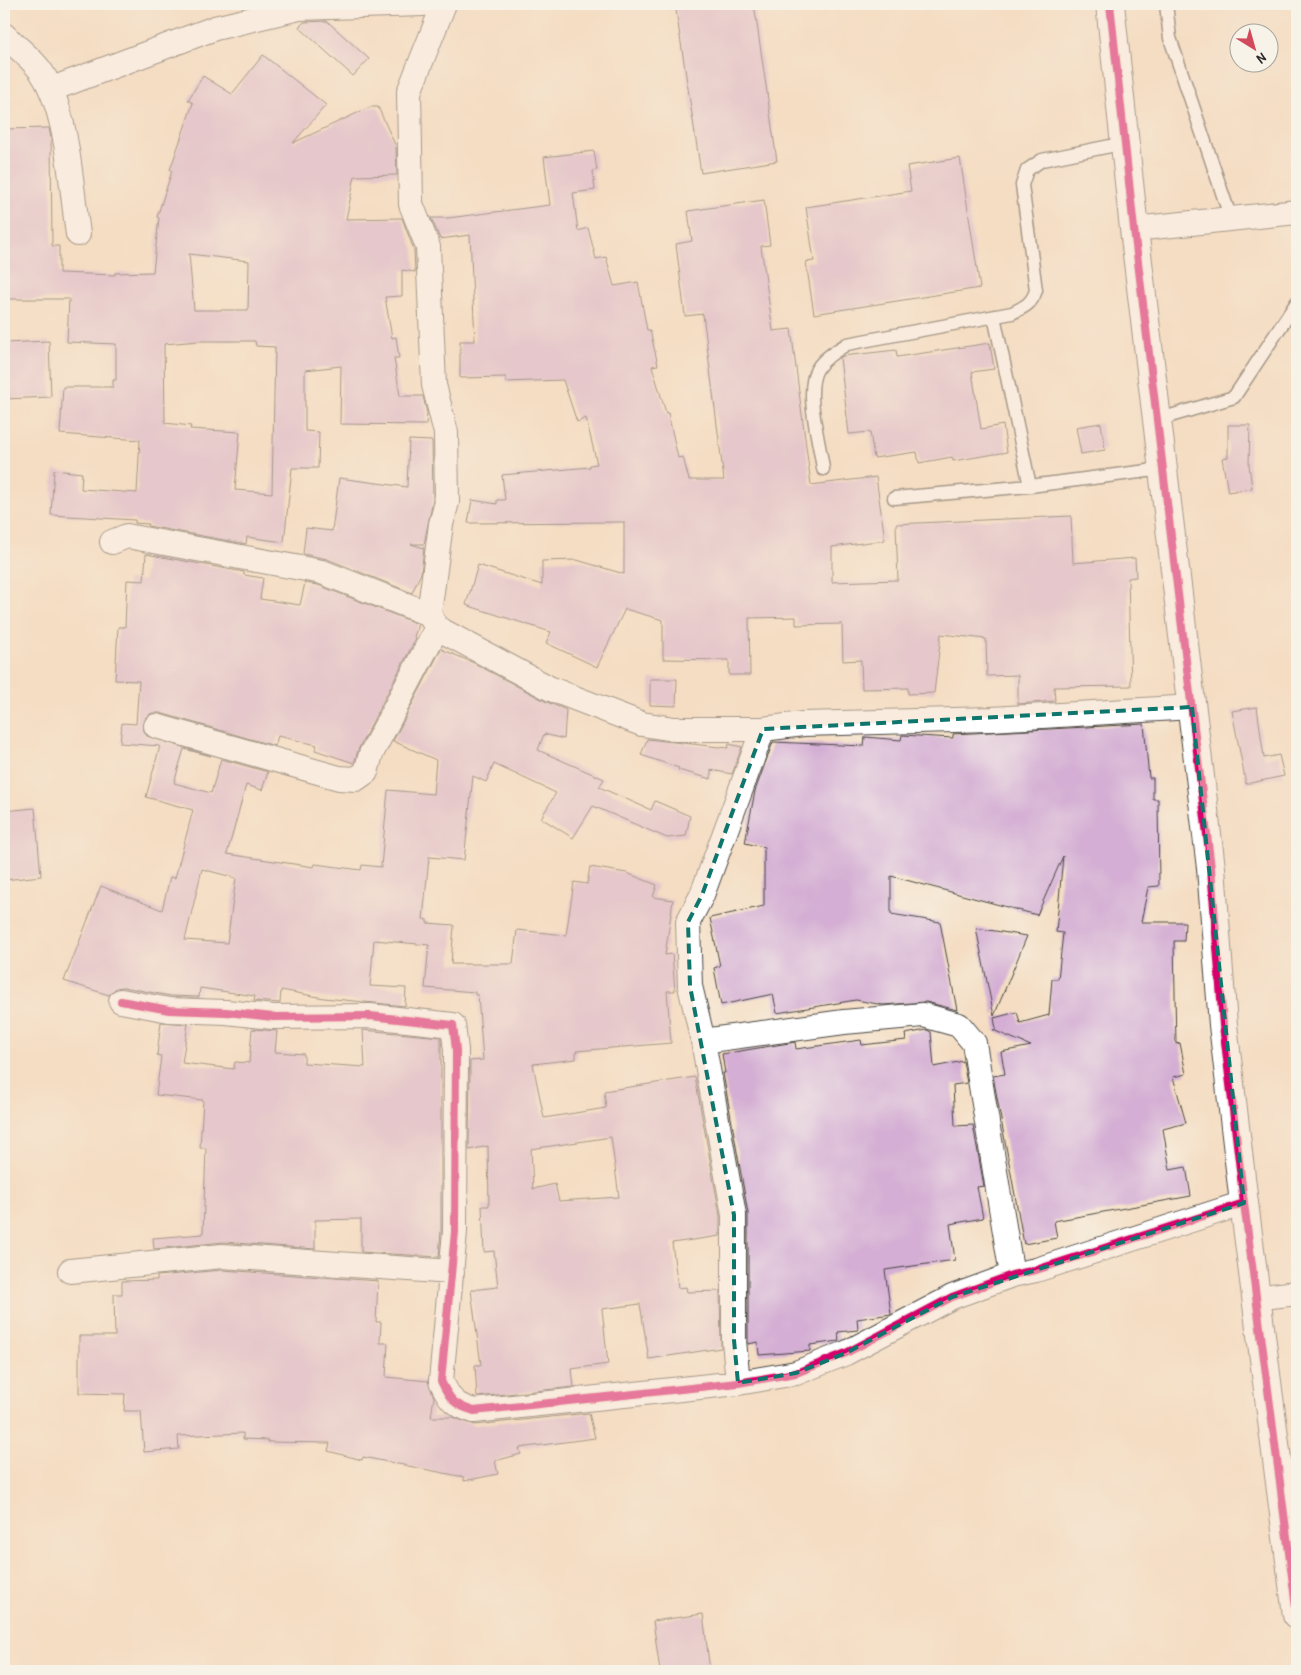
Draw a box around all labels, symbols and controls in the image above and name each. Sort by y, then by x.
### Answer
north arrow [1228,22,1278,72]
text: N [1253,49,1271,69]

